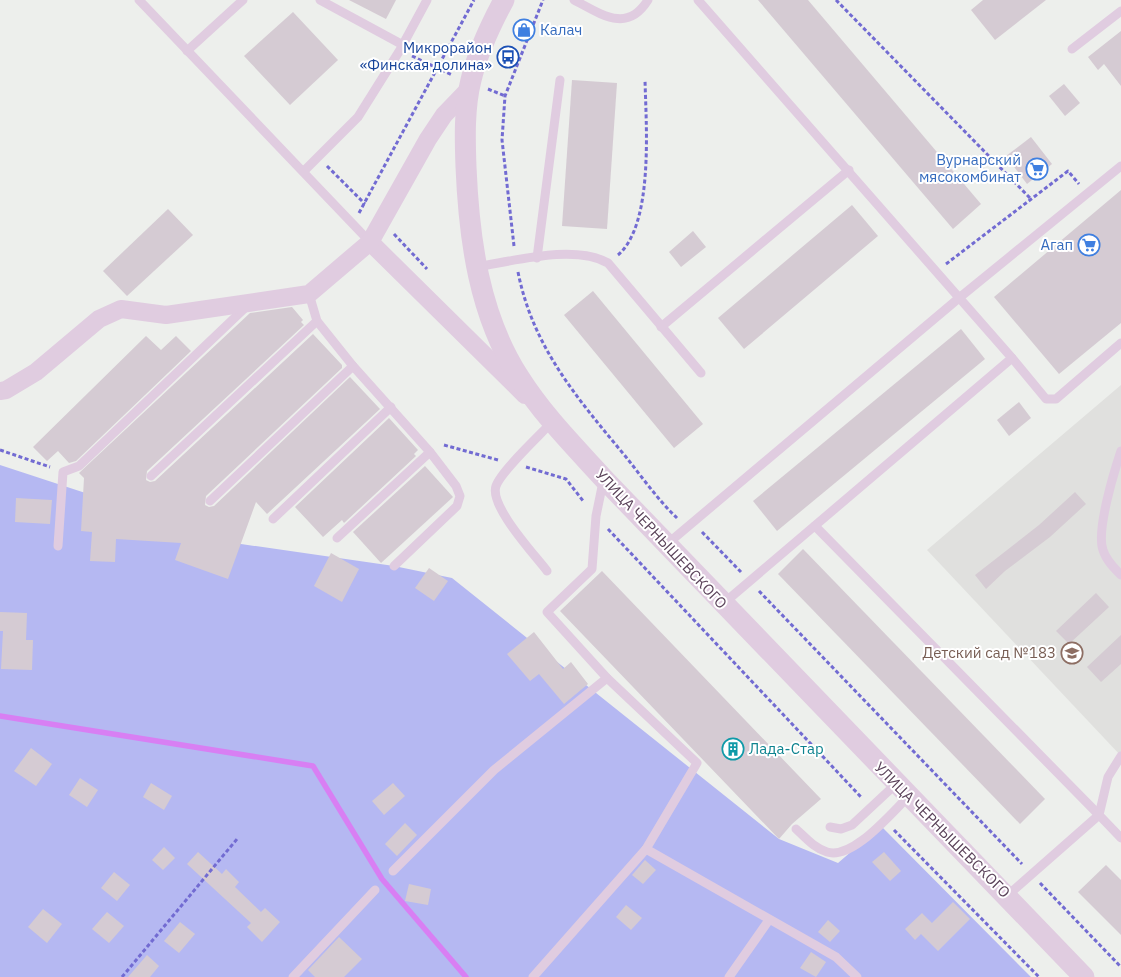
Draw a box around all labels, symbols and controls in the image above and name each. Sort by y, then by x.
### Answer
shop icon: Калач [512,18,536,42]
place label: Калач [540,20,582,39]
place label: Микрорайон «Финская долина» [360,38,492,74]
bus stop icon: Микрорайон «Финская долина» [496,45,520,69]
place label: Вурнарский мясокомбинат [919,150,1021,186]
supermarket icon: Вурнарский мясокомбинат [1025,157,1049,181]
supermarket icon: Агап [1077,233,1101,257]
place label: Агап [1040,235,1073,254]
street label: УЛИЦА ЧЕРНЫШЕВСКОГО [592,465,731,613]
school or university icon: Детский сад №183 [1060,641,1084,665]
place label: Детский сад №183 [922,643,1056,662]
building icon: Лада-Стар [721,737,745,761]
place label: Лада-Стар [749,739,824,758]
street label: УЛИЦА ЧЕРНЫШЕВСКОГО [870,758,1014,902]

